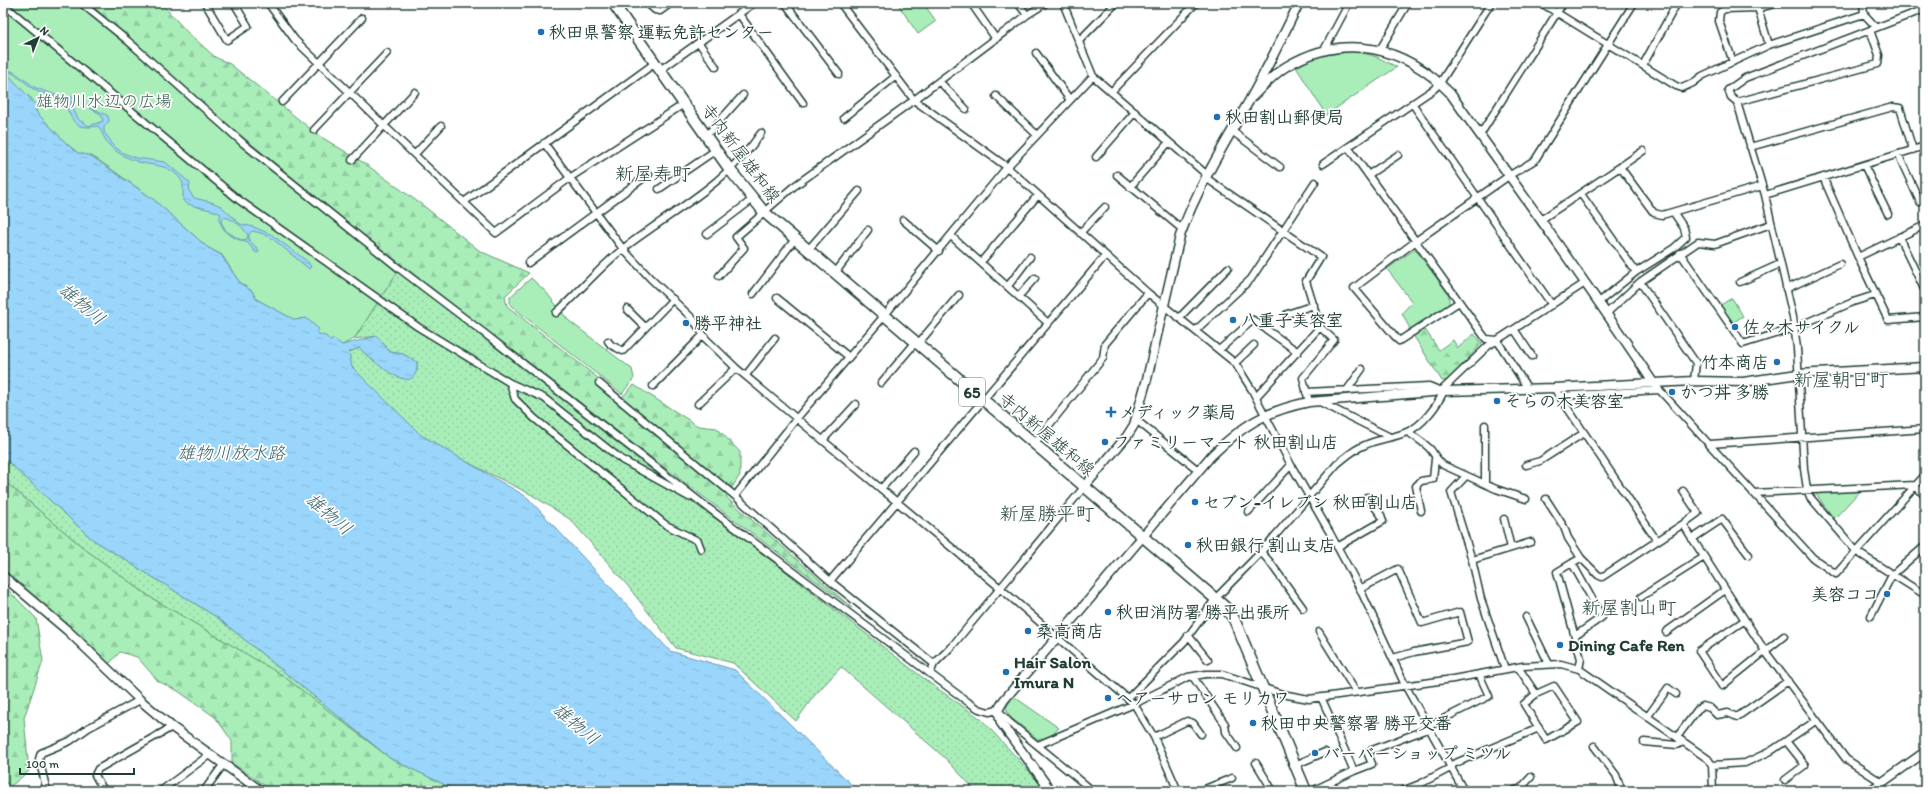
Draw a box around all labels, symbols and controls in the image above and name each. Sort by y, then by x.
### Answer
north arrow [18,18,58,58]
place label: 秋田県警察 運転免許センター [549,22,774,42]
text: N [37,24,52,38]
marker: 秋田県警察 運転免許センター [536,27,546,37]
park label: 雄物川水辺の広場 [36,91,172,111]
street label: 寺内新屋雄和線 [697,99,785,207]
place label: 秋田割山郵便局 [1225,107,1344,127]
marker: 秋田割山郵便局 [1212,112,1222,122]
district label: 新屋寿町 [615,162,691,185]
water label: 雄物川 [54,278,110,330]
place label: 八重子美容室 [1241,310,1343,330]
place label: 勝平神社 [694,313,762,333]
marker: 八重子美容室 [1228,315,1238,325]
place label: 佐々木サイクル [1743,317,1860,337]
marker: 勝平神社 [681,318,691,328]
marker: 佐々木サイクル [1730,322,1740,332]
place label: 竹本商店 [1701,352,1769,372]
marker: 竹本商店 [1772,357,1782,367]
district label: 新屋朝日町 [1793,368,1889,391]
road number: 65 [959,378,985,406]
place label: かつ丼 多勝 [1680,382,1769,402]
marker: かつ丼 多勝 [1667,387,1677,397]
street label: 寺内新屋雄和線 [995,388,1099,480]
place label: そらの木美容室 [1505,391,1624,411]
marker: そらの木美容室 [1492,396,1502,406]
place label: メディック薬局 [1119,402,1236,422]
marker: メディック薬局 [1106,407,1116,417]
place label: ファミリーマート 秋田割山店 [1113,432,1339,452]
marker: ファミリーマート 秋田割山店 [1100,437,1110,447]
water label: 雄物川放水路 [177,442,286,464]
water label: 雄物川 [301,488,357,540]
place label: セブン-イレブン 秋田割山店 [1203,492,1418,512]
marker: セブン-イレブン 秋田割山店 [1190,497,1200,507]
district label: 新屋勝平町 [999,502,1095,525]
place label: 秋田銀行 割山支店 [1196,535,1336,555]
marker: 秋田銀行 割山支店 [1183,540,1193,550]
place label: 美容ココ [1811,584,1879,604]
marker: 美容ココ [1882,589,1892,599]
district label: 新屋割山町 [1581,596,1677,619]
place label: 秋田消防署 勝平出張所 [1116,602,1290,622]
marker: 秋田消防署 勝平出張所 [1103,607,1113,617]
place label: 桑高商店 [1036,621,1104,641]
marker: 桑高商店 [1023,626,1033,636]
place label: Dining Cafe Ren [1568,635,1686,656]
marker: Dining Cafe Ren [1555,640,1565,650]
place label: Hair Salon Imura N [1014,652,1091,692]
marker: Hair Salon Imura N [1001,667,1011,677]
place label: ヘアーサロン モリカワ [1116,688,1290,708]
marker: ヘアーサロン モリカワ [1103,693,1113,703]
water label: 雄物川 [548,698,604,750]
place label: 秋田中央警察署 勝平交番 [1261,713,1452,733]
marker: 秋田中央警察署 勝平交番 [1248,718,1258,728]
place label: バーバーショップ ミツル [1323,743,1512,763]
marker: バーバーショップ ミツル [1310,748,1320,758]
scale bar [20,750,134,776]
text: 100 m [26,757,59,771]

